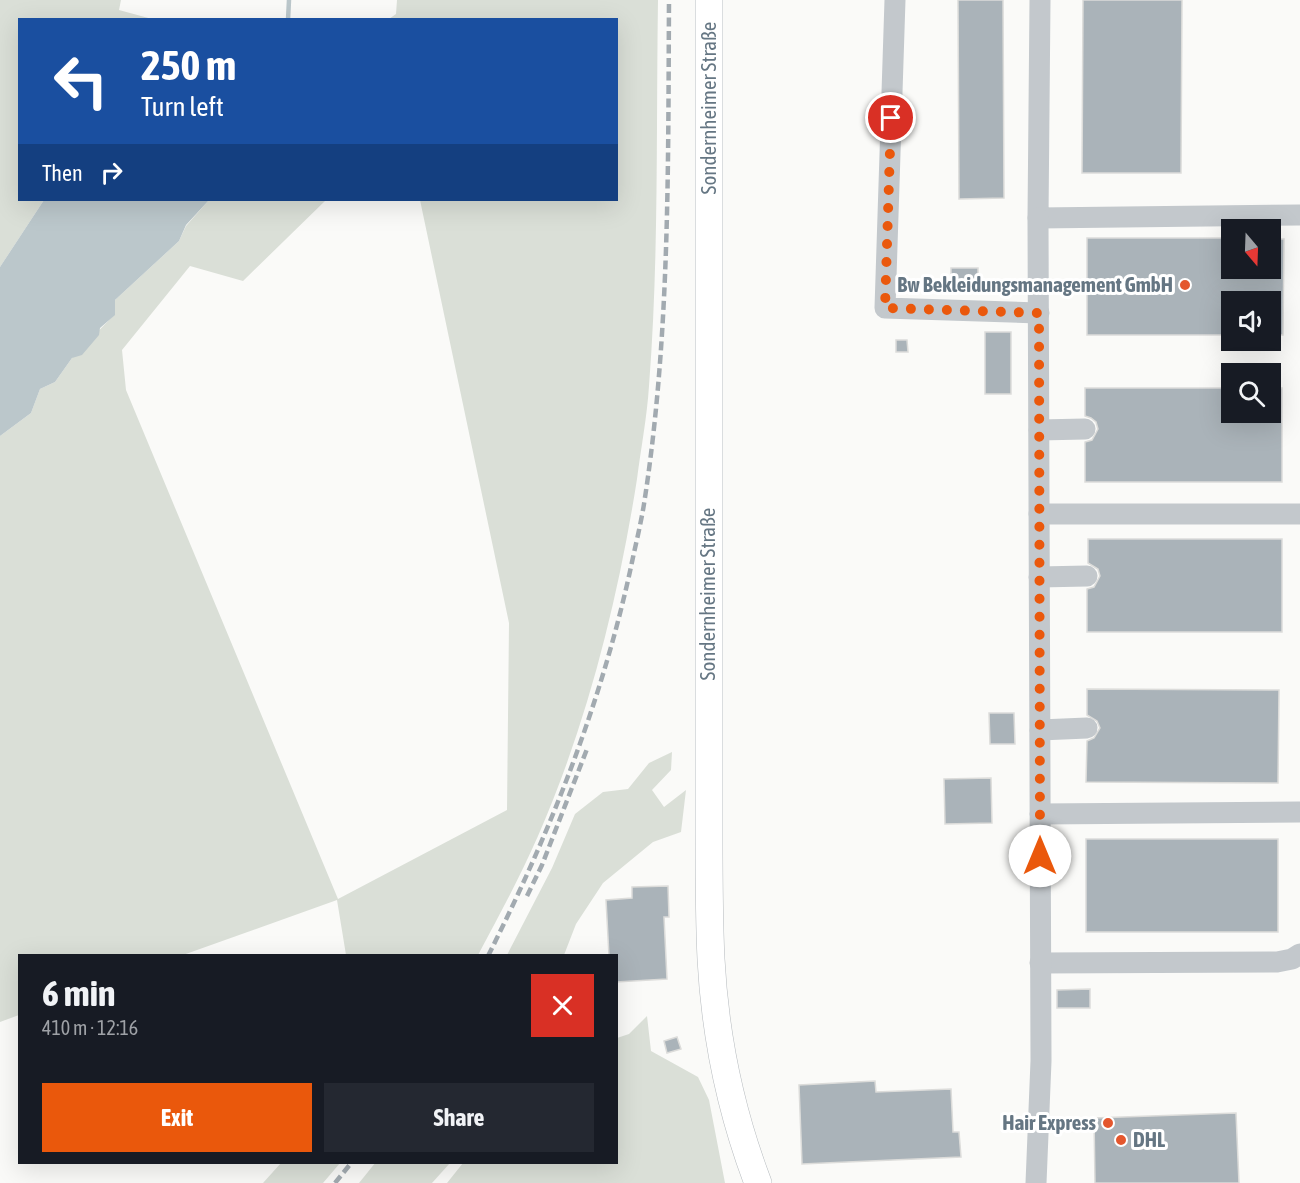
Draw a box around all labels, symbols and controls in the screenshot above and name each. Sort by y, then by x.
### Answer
street label: Sondernheimer Straße [696,22,720,194]
text: 250 m [141,41,236,89]
icon: left [42,42,120,120]
text: Turn left [141,91,224,122]
pin [865,92,916,143]
icon: arrive [874,101,907,134]
icon: right [95,156,128,189]
text: Then [42,160,83,186]
north arrow [1221,219,1281,279]
map controls [1221,219,1281,423]
place label: Bw Bekleidungsmanagement GmbH [897,272,1173,296]
marker: Bw Bekleidungsmanagement GmbH [1178,278,1192,292]
button: sound [1221,291,1281,351]
button: search [1221,363,1281,423]
street label: Sondernheimer Straße [695,508,719,680]
position arrow [1008,824,1072,888]
text: 6 min [42,972,116,1014]
button: close [531,974,594,1037]
text: 410 m · 12:16 [42,1016,138,1039]
button: Exit [42,1083,312,1152]
button: Share [324,1083,594,1152]
place label: Hair Express [1002,1110,1097,1134]
marker: Hair Express [1101,1116,1115,1130]
place label: DHL [1133,1127,1165,1151]
marker: DHL [1114,1133,1128,1147]

